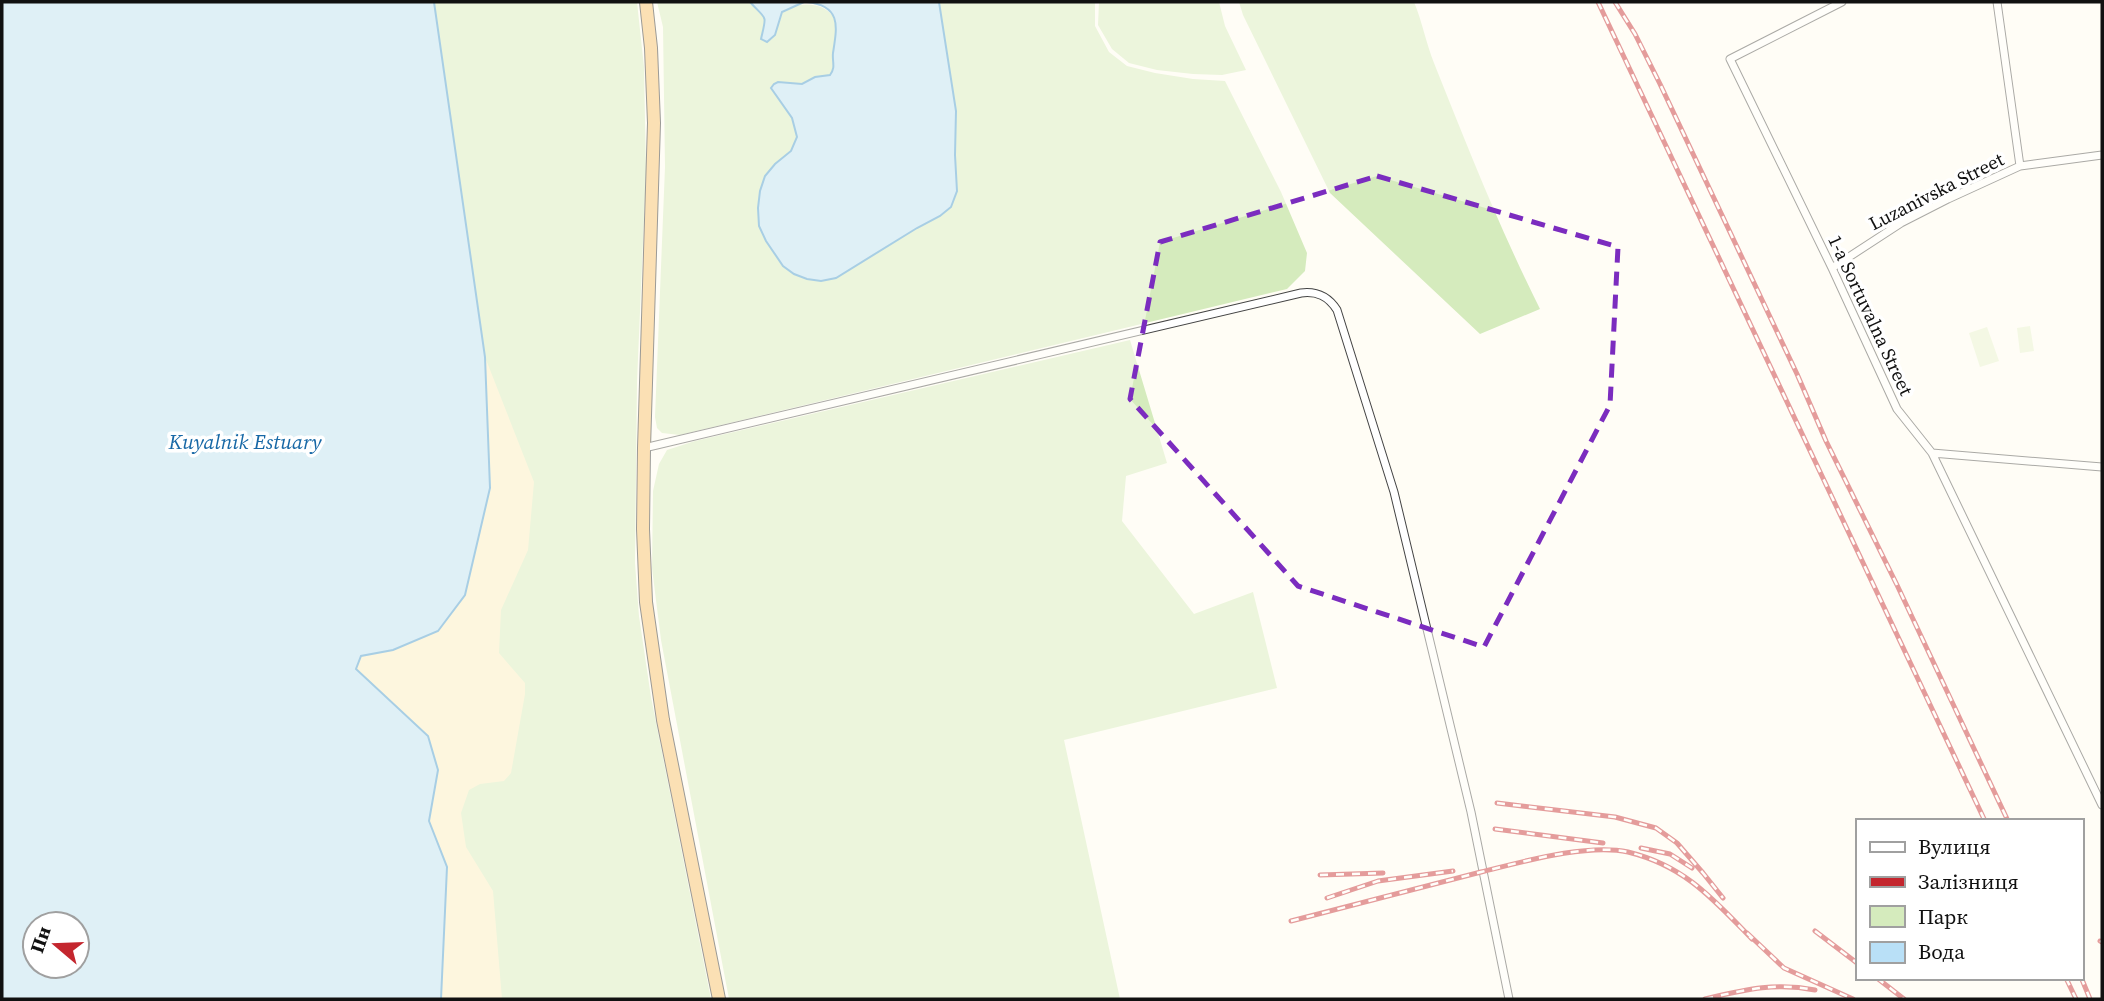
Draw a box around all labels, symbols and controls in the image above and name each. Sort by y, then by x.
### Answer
street label: Luzanivska Street [1864,145,2009,236]
street label: 1-a Sortuvalna Street [1822,231,1920,400]
water label: Kuyalnik Estuary [167,427,323,456]
legend [1856,819,2083,980]
text: Вулиця [1918,832,1991,861]
text: Залізниця [1918,867,2019,896]
text: Парк [1918,902,1968,931]
north arrow [21,910,91,980]
text: Пн [23,923,57,956]
text: Вода [1918,937,1965,966]

